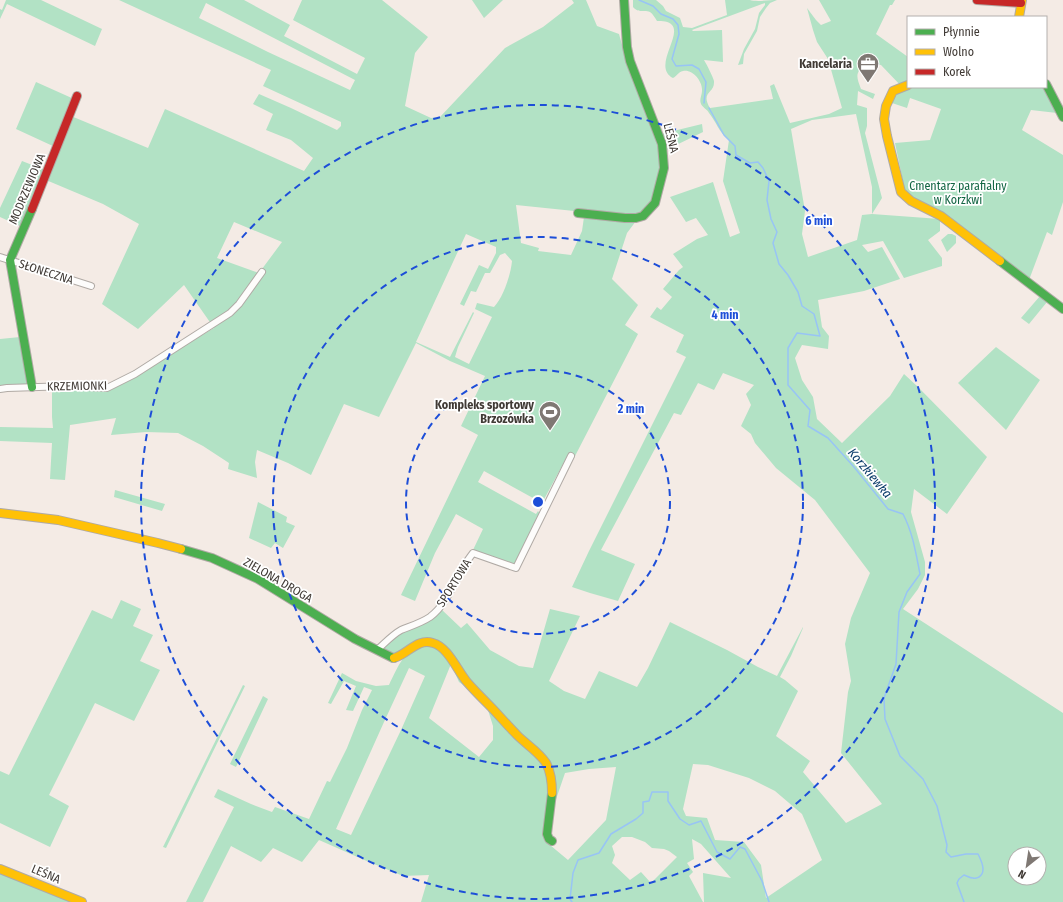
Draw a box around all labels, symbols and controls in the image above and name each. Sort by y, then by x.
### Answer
legend [907,16,1047,88]
text: Płynnie [943,25,980,39]
text: Wolno [943,45,974,59]
office icon: Kancelaria [855,51,881,84]
place label: Kancelaria [799,57,852,71]
text: Korek [943,65,971,79]
street label: LEŚNA [661,121,683,155]
street label: MODRZEWIOWA [6,151,48,227]
park label: Cmentarz parafialny w Korzkwi [909,179,1007,207]
text: 6 min [805,214,833,228]
street label: SŁONECZNA [17,257,76,288]
text: 4 min [711,308,739,322]
street label: KRZEMIONKI [47,378,107,394]
place label: Kompleks sportowy Brzozówka [435,398,534,426]
sports icon: Kompleks sportowy Brzozówka [537,399,563,432]
text: 2 min [617,402,644,416]
water label: Korzkiewka [845,445,895,501]
centre of rings [531,495,545,509]
street label: ZIELONA DROGA [241,555,316,606]
street label: SPORTOWA [434,556,475,610]
north arrow [1007,846,1047,886]
street label: LEŚNA [29,861,64,887]
text: N [1016,867,1028,882]

